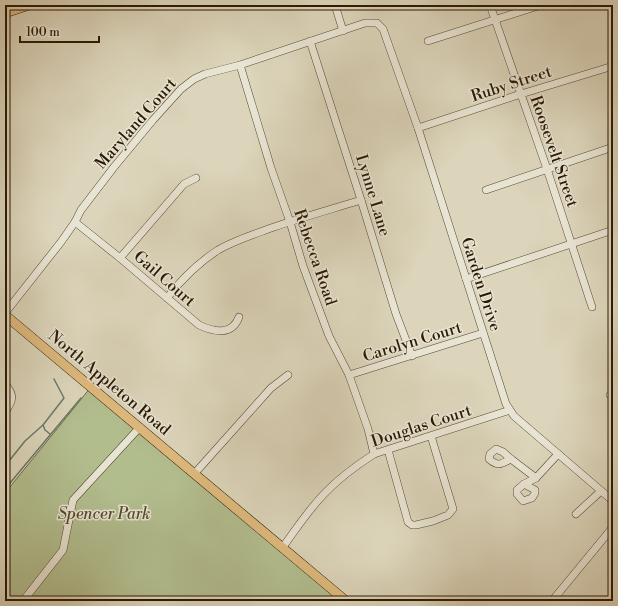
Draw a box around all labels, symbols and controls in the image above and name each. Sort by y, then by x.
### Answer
scale bar [20,18,99,44]
text: 100 m [26,25,60,40]
street label: Ruby Street [468,61,554,106]
street label: Maryland Court [91,74,181,173]
street label: Roosevelt Street [526,93,583,210]
street label: Lynne Lane [351,152,395,239]
street label: Rebecca Road [289,206,341,308]
street label: Garden Drive [456,235,506,334]
street label: Gail Court [129,246,200,311]
street label: Carolyn Court [360,317,464,366]
street label: North Appleton Road [44,326,175,440]
street label: Douglas Court [369,400,474,452]
park label: Spencer Park [58,504,150,524]

